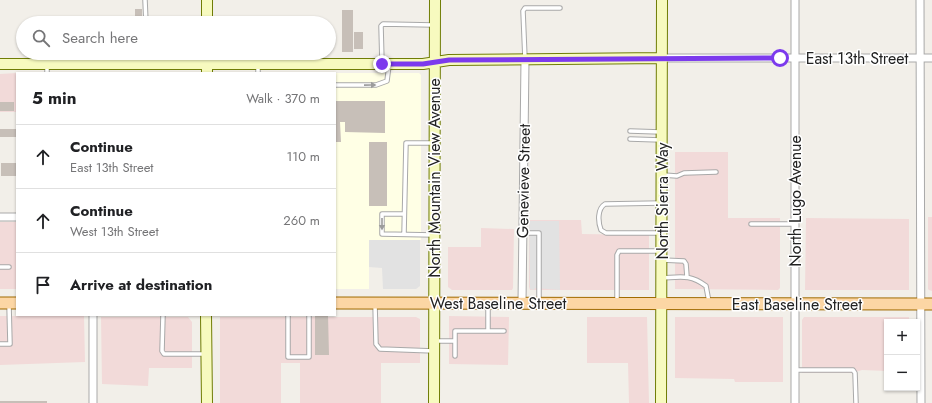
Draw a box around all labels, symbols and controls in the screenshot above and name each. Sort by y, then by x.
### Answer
search box [16,16,336,60]
icon: search [30,27,52,49]
text: Search here [62,27,138,49]
street label: East 13th Street [806,47,909,70]
route start [771,49,789,67]
route end [373,55,391,73]
street label: North Mountain View Avenue [423,78,446,278]
one-way arrow [364,82,377,88]
text: 5 min [32,86,76,110]
text: Walk · 370 m [246,89,320,108]
street label: Genevieve Street [511,124,536,238]
street label: North Lugo Avenue [784,135,807,267]
text: Continue [70,136,133,158]
street label: North Sierra Way [651,141,674,260]
icon: ahead [32,146,54,168]
text: 110 m [286,147,320,166]
text: East 13th Street [70,158,153,177]
text: Continue [70,200,133,222]
icon: ahead [32,210,54,232]
text: 260 m [283,211,320,230]
one-way arrow [379,218,385,231]
text: West 13th Street [70,222,159,241]
icon: arrive [32,274,54,296]
text: Arrive at destination [70,274,212,296]
street label: West Baseline Street [430,292,566,315]
street label: East Baseline Street [732,293,862,316]
map controls [884,319,920,391]
button: + [884,319,920,355]
button: − [884,355,920,391]

